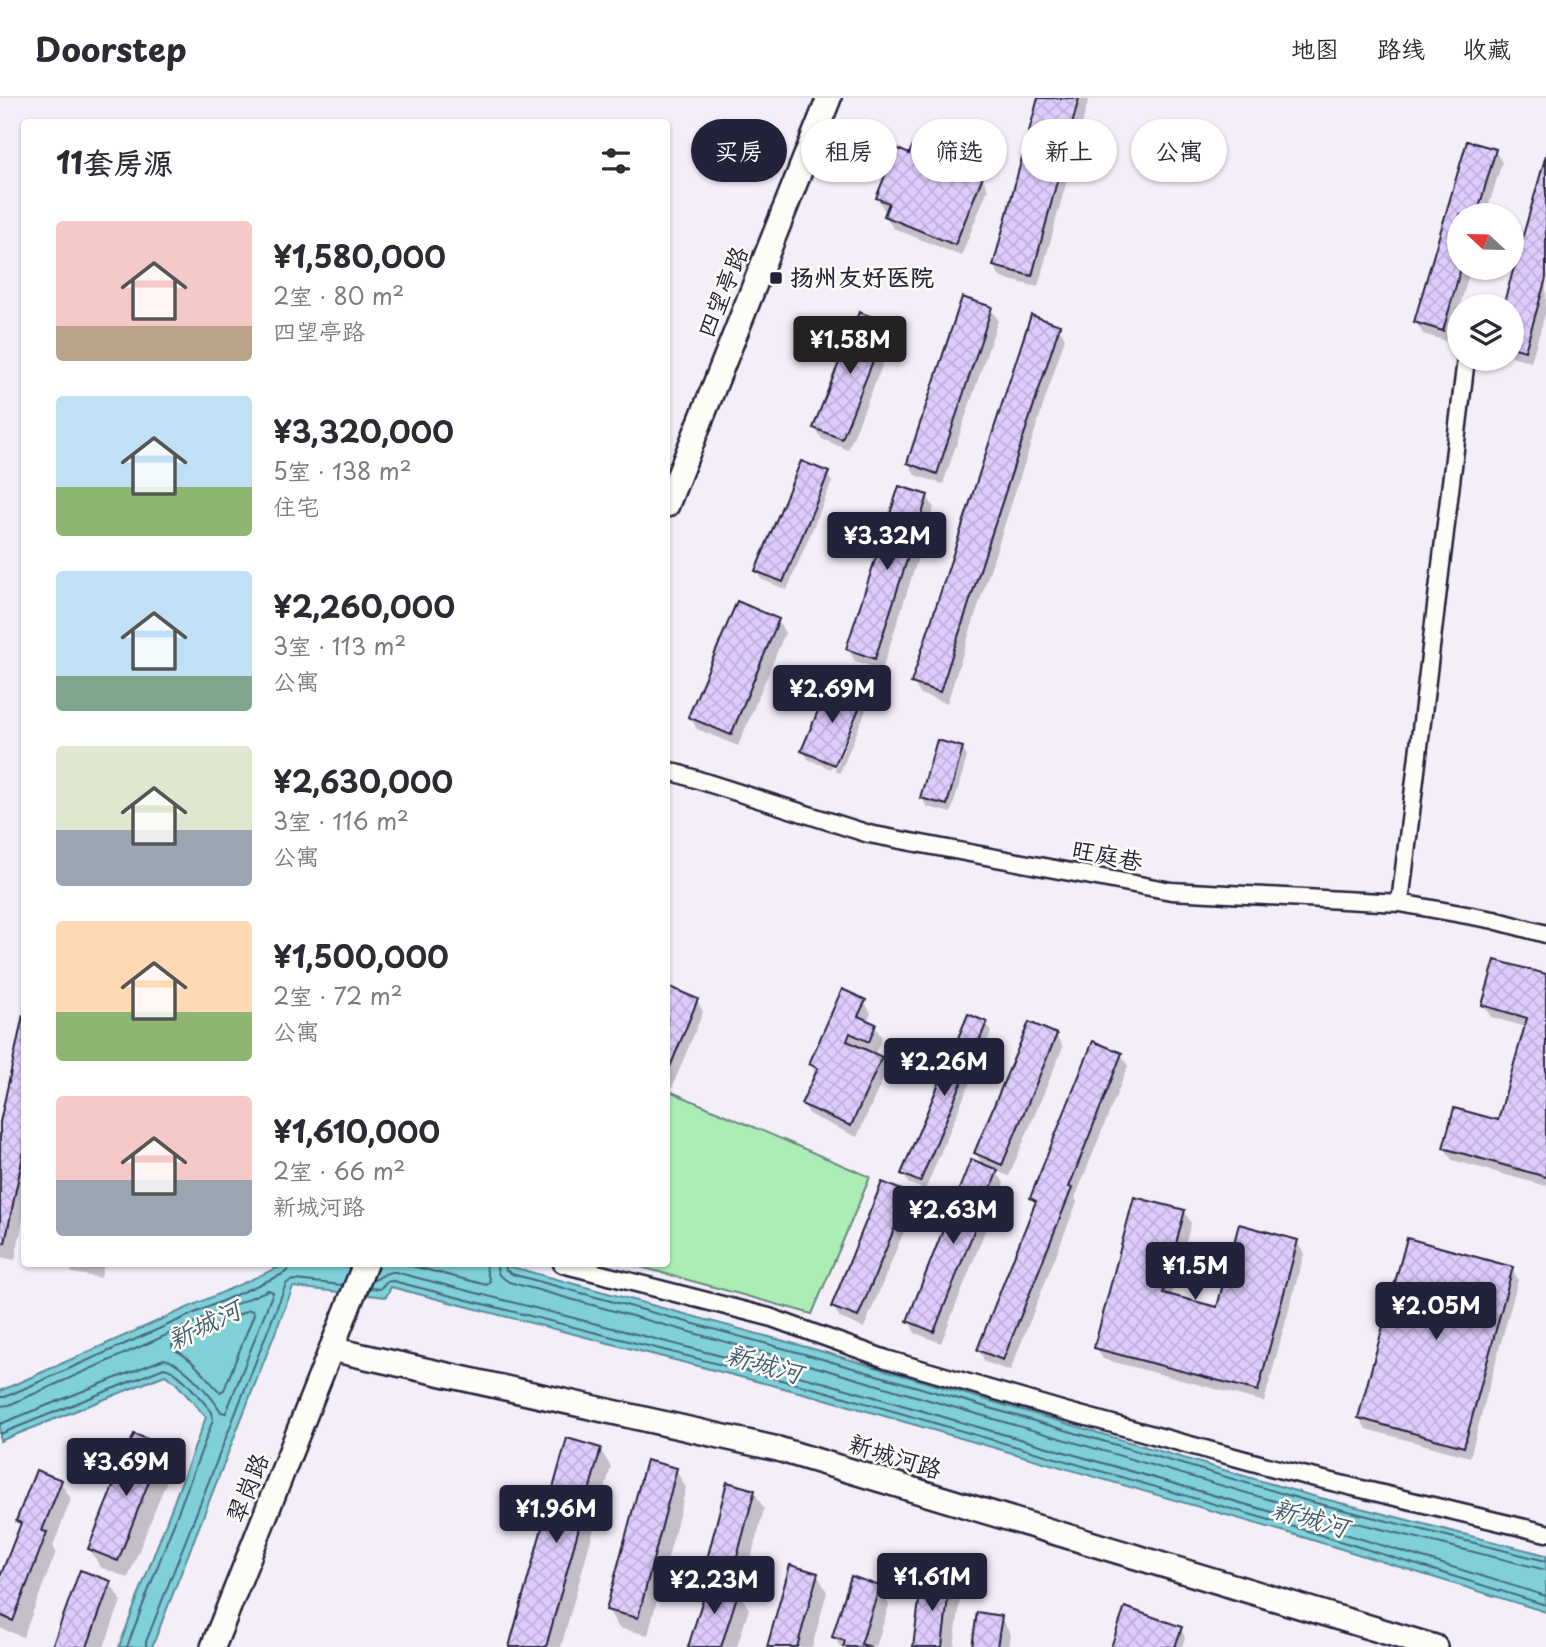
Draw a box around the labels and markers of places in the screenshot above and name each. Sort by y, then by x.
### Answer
place label: 扬州友好医院 [790,258,934,294]
marker: 扬州友好医院 [768,270,784,286]
pin: ¥1.58M [793,316,907,376]
pin: ¥3.32M [830,512,944,572]
pin: ¥2.69M [775,666,889,725]
pin: ¥2.26M [887,1038,1001,1098]
pin: ¥2.63M [896,1186,1010,1246]
pin: ¥1.5M [1146,1242,1244,1302]
pin: ¥2.05M [1379,1282,1493,1342]
pin: ¥3.69M [69,1438,183,1498]
pin: ¥1.96M [499,1486,613,1545]
pin: ¥1.61M [875,1554,989,1613]
pin: ¥2.23M [657,1556,771,1616]

